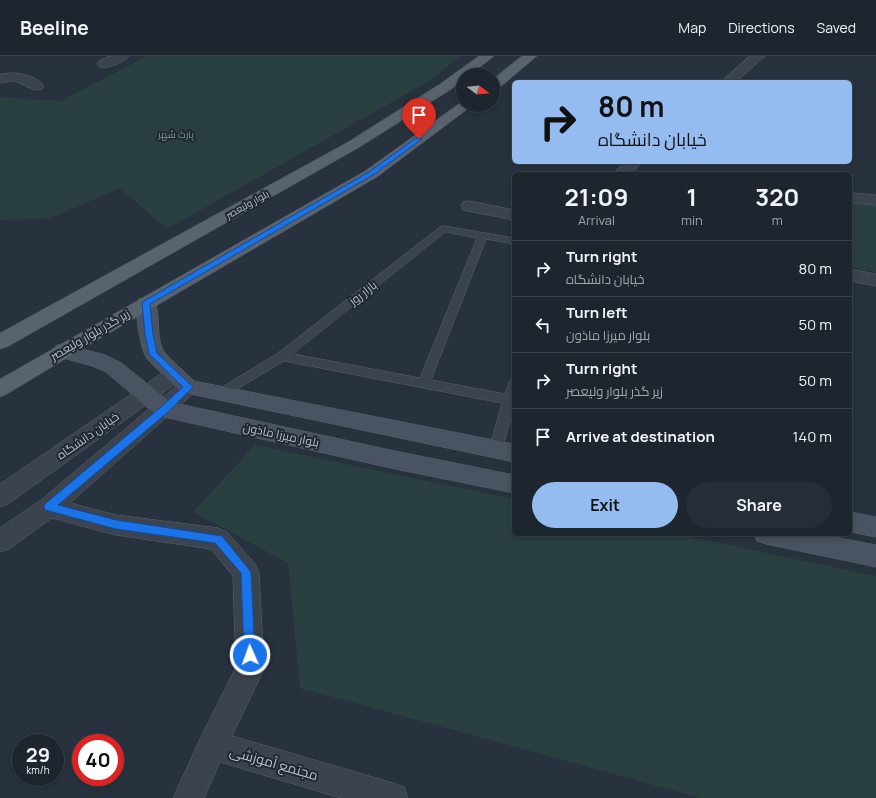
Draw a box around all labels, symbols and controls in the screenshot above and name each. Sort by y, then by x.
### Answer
text: Beeline [20,15,89,41]
text: Map [678,18,706,37]
text: Directions [728,18,795,37]
text: Saved [817,18,856,37]
north arrow [456,68,500,112]
map controls [456,68,500,112]
text: 80 m [598,87,664,125]
icon: right [532,96,584,148]
pin [402,98,436,139]
icon: arrive [408,104,430,126]
park label: پارک شهر [157,127,194,141]
text: خیابان دانشگاه [598,127,707,151]
text: 21:09 [565,180,628,213]
text: 1 [687,180,697,213]
text: 320 [755,180,799,213]
street label: بلوار ولیعصر [222,186,271,222]
text: Arrival [578,211,615,229]
text: min [681,211,703,229]
text: m [772,211,783,229]
text: Turn right [566,246,637,267]
icon: right [532,258,554,280]
text: 80 m [798,258,832,279]
text: خیابان دانشگاه [566,270,645,288]
street label: بازار روز [344,276,380,310]
text: Turn left [566,302,628,323]
street label: زیر گذر بلوار ولیعصر [46,305,133,365]
icon: left [532,314,554,336]
text: 50 m [798,314,832,335]
text: بلوار میرزا ماذون [566,326,650,344]
text: Turn right [566,358,637,379]
icon: right [532,370,554,392]
text: 50 m [798,370,832,391]
text: زیر گذر بلوار ولیعصر [566,382,663,400]
street label: خیابان دانشگاه [53,408,122,463]
street label: بلوار میرزا ماذون [241,418,321,451]
icon: arrive [532,426,554,448]
text: Arrive at destination [566,426,715,447]
text: 140 m [792,426,832,447]
button: Exit [532,482,678,528]
button: Share [686,482,832,528]
position arrow [229,634,271,676]
speed limit sign: 40 [72,734,124,786]
text: 29 [26,741,50,768]
street label: مجتمع آموزشی [228,741,321,784]
text: km/h [26,763,50,777]

